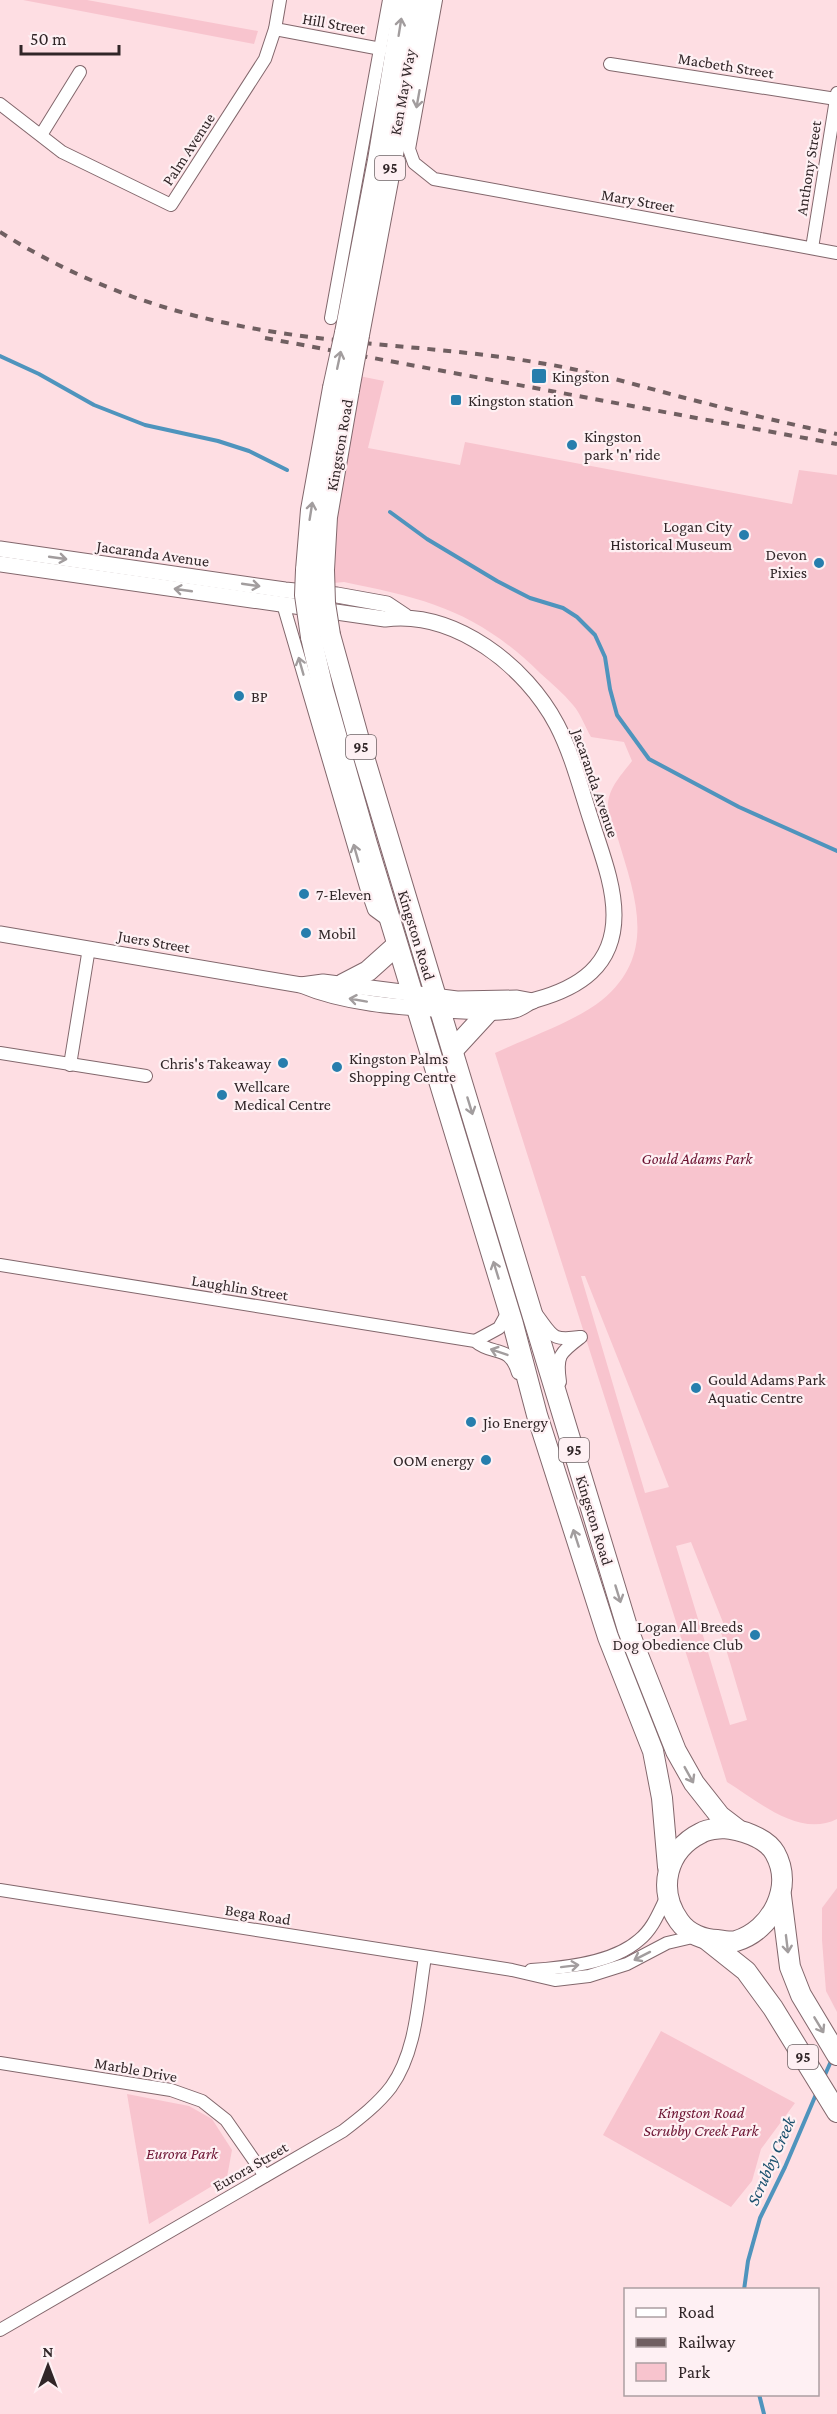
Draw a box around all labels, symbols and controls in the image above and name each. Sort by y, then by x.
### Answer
street label: Hill Street [301,10,367,38]
scale bar [21,18,118,56]
one-way arrow [395,18,406,38]
text: 50 m [30,29,67,49]
street label: Ken May Way [387,47,420,137]
street label: Macbeth Street [677,50,776,82]
one-way arrow [412,89,423,108]
street label: Palm Avenue [159,110,218,188]
street label: Anthony Street [793,119,825,217]
road number: 95 [375,156,405,180]
street label: Mary Street [600,186,677,216]
one-way arrow [334,351,345,371]
marker: Kingston [530,367,548,385]
place label: Kingston [552,368,610,386]
place label: Kingston station [468,392,574,410]
marker: Kingston station [449,393,463,407]
street label: Kingston Road [323,397,357,493]
place label: Kingston park 'n' ride [584,428,660,464]
marker: Kingston park 'n' ride [565,438,579,452]
one-way arrow [306,502,317,522]
place label: Logan City Historical Museum [610,518,733,553]
marker: Logan City Historical Museum [737,528,751,542]
street label: Jacaranda Avenue [93,537,210,571]
place label: Devon Pixies [766,546,807,581]
one-way arrow [47,553,67,564]
marker: Devon Pixies [812,556,826,570]
one-way arrow [240,580,260,591]
one-way arrow [174,584,194,595]
one-way arrow [295,657,306,676]
place label: BP [251,688,268,705]
marker: BP [232,689,246,703]
street label: Jacaranda Avenue [567,725,622,840]
road number: 95 [346,735,376,759]
one-way arrow [350,844,361,863]
place label: 7-Eleven [316,886,372,903]
marker: 7-Eleven [297,887,311,901]
street label: Kingston Road [394,888,438,983]
place label: Mobil [318,925,356,942]
street label: Juers Street [115,926,192,957]
marker: Mobil [299,926,313,940]
one-way arrow [348,994,368,1005]
place label: Kingston Palms Shopping Centre [349,1050,456,1086]
place label: Chris's Takeaway [160,1055,272,1073]
marker: Chris's Takeaway [276,1056,290,1070]
marker: Kingston Palms Shopping Centre [330,1060,344,1074]
place label: Wellcare Medical Centre [234,1078,331,1113]
marker: Wellcare Medical Centre [215,1088,229,1102]
one-way arrow [465,1096,476,1115]
park label: Gould Adams Park [642,1150,753,1167]
one-way arrow [490,1261,501,1280]
street label: Laughlin Street [190,1271,290,1305]
one-way arrow [490,1346,509,1357]
place label: Gould Adams Park Aquatic Centre [708,1371,826,1407]
marker: Gould Adams Park Aquatic Centre [689,1381,703,1395]
place label: Jio Energy [481,1414,548,1432]
marker: Jio Energy [464,1415,478,1429]
road number: 95 [559,1438,589,1462]
place label: OOM energy [393,1452,475,1470]
marker: OOM energy [479,1453,493,1467]
street label: Kingston Road [572,1473,616,1568]
one-way arrow [570,1529,581,1548]
one-way arrow [613,1584,624,1603]
place label: Logan All Breeds Dog Obedience Club [613,1618,743,1654]
marker: Logan All Breeds Dog Obedience Club [748,1628,762,1642]
one-way arrow [684,1766,696,1783]
street label: Bega Road [224,1901,293,1929]
one-way arrow [782,1933,793,1953]
one-way arrow [634,1951,652,1962]
one-way arrow [560,1960,579,1971]
one-way arrow [813,2016,825,2033]
road number: 95 [788,2045,818,2069]
street label: Marble Drive [93,2054,179,2085]
park label: Kingston Road Scrubby Creek Park [643,2104,760,2140]
water label: Scrubby Creek [743,2113,800,2208]
street label: Eurora Street [210,2138,291,2195]
park label: Eurora Park [146,2145,219,2162]
legend [624,2288,819,2396]
text: Road [678,2302,715,2322]
text: Railway [678,2332,736,2352]
north arrow [18,2336,78,2396]
text: N [43,2343,54,2360]
text: Park [678,2362,710,2382]

